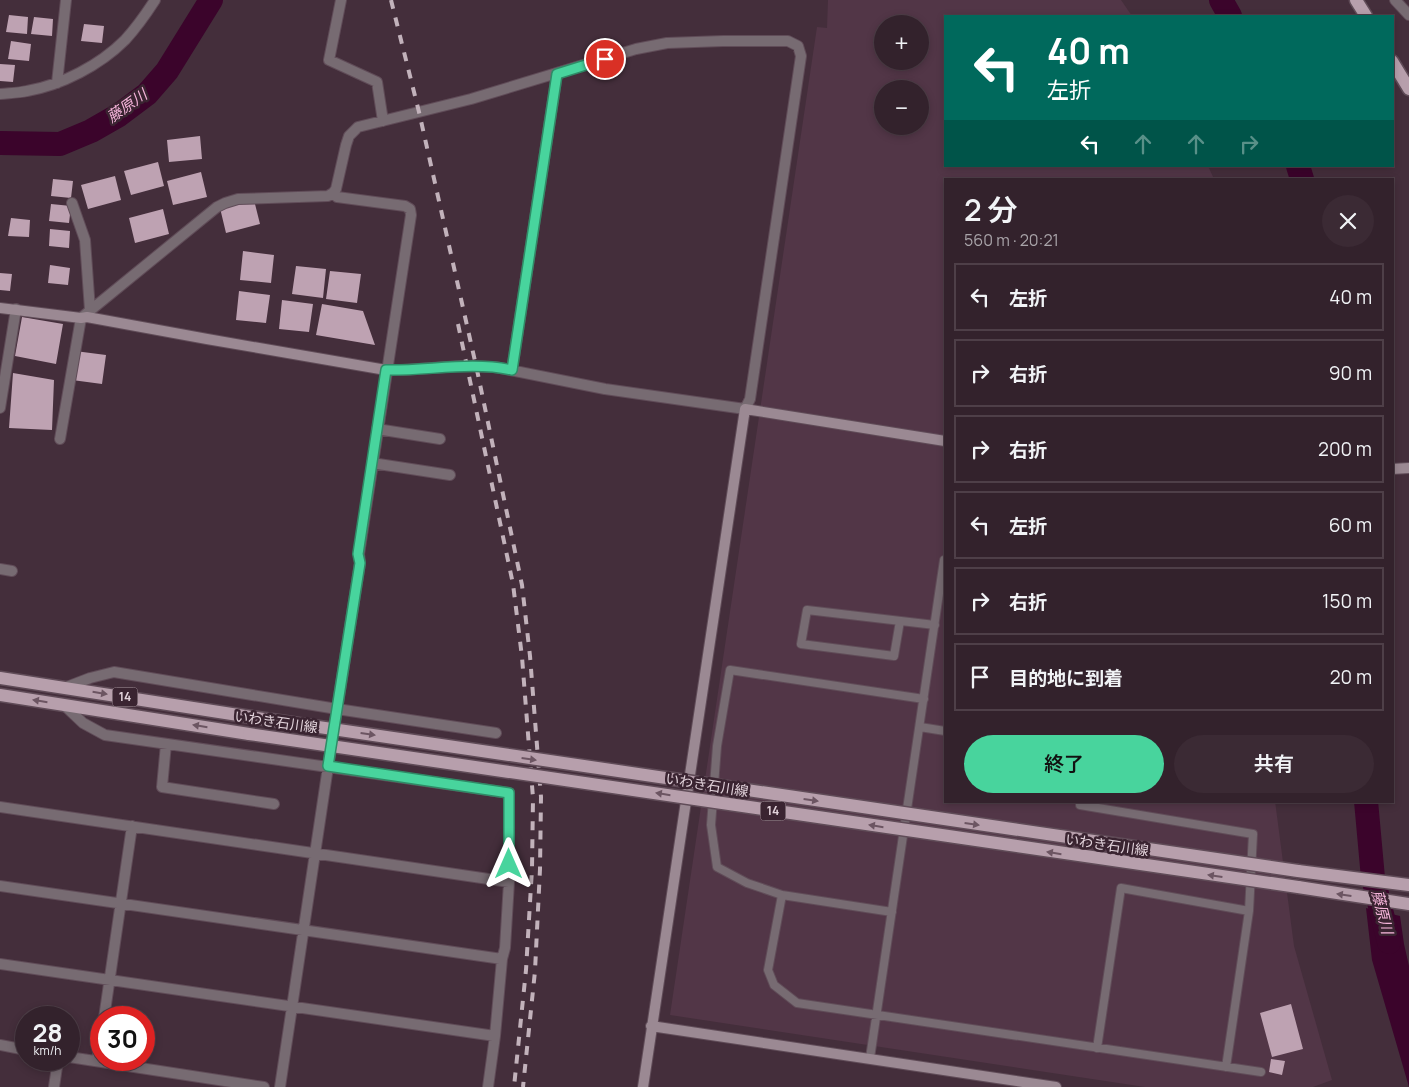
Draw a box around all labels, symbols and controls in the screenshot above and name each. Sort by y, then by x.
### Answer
map controls [874,15,929,135]
button: + [874,15,929,70]
text: 40 m [1047,27,1130,75]
icon: left [964,35,1029,100]
pin [584,38,626,80]
icon: arrive [591,45,619,73]
text: 左折 [1047,75,1091,105]
button: − [874,80,929,135]
water label: 藤原川 [102,83,153,127]
icon: left [1076,130,1104,158]
icon: ahead [1129,130,1157,158]
icon: ahead [1182,130,1210,158]
icon: right [1235,130,1263,158]
text: 2 分 [964,189,1018,230]
button: close [1322,195,1374,247]
text: 560 m · 20:21 [964,229,1059,251]
icon: left [966,283,994,311]
text: 40 m [1329,284,1372,310]
text: 左折 [1009,285,1047,311]
icon: right [966,359,994,387]
text: 90 m [1329,360,1372,386]
text: 右折 [1009,361,1047,387]
icon: right [966,435,994,463]
text: 200 m [1318,436,1372,462]
text: 右折 [1009,437,1047,463]
icon: left [966,511,994,539]
text: 60 m [1329,512,1372,538]
text: 左折 [1009,513,1047,539]
icon: right [966,587,994,615]
text: 150 m [1322,588,1372,614]
text: 右折 [1009,589,1047,615]
icon: arrive [966,663,994,691]
text: 20 m [1330,664,1372,690]
text: 目的地に到着 [1009,665,1123,691]
road number: 14 [112,688,138,706]
one-way arrow [92,690,108,698]
one-way arrow [32,697,48,705]
street label: いわき石川線 [233,706,319,737]
one-way arrow [192,722,208,730]
one-way arrow [361,731,377,739]
button: 終了 [964,735,1164,793]
button: 共有 [1174,735,1374,793]
one-way arrow [521,755,537,763]
street label: いわき石川線 [664,769,750,800]
one-way arrow [655,790,671,798]
one-way arrow [803,796,819,804]
road number: 14 [760,801,786,820]
one-way arrow [964,820,980,828]
one-way arrow [868,822,884,830]
street label: いわき石川線 [1064,829,1150,860]
position arrow [482,837,534,889]
one-way arrow [1046,848,1062,856]
one-way arrow [1206,872,1222,880]
water label: 藤原川 [1367,887,1399,938]
one-way arrow [1336,890,1352,898]
speed limit sign: 30 [90,1006,155,1071]
text: 28 [32,1015,63,1050]
text: km/h [34,1042,61,1059]

